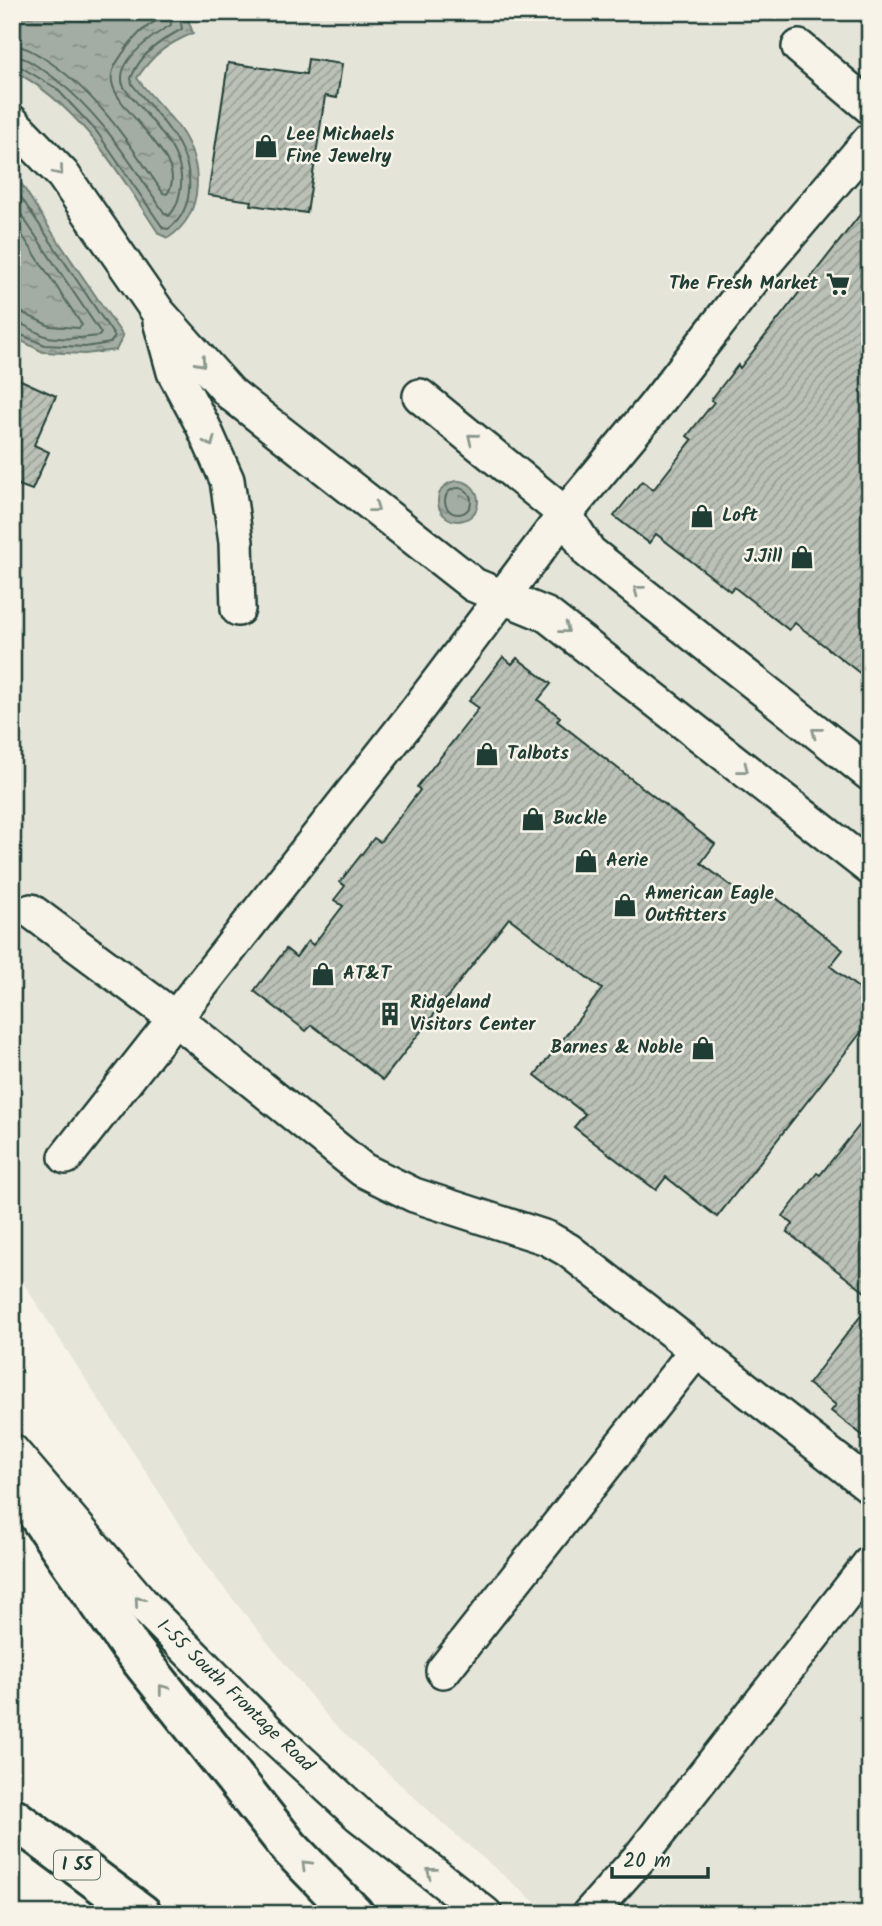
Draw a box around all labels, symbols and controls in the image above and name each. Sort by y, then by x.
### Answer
place label: Lee Michaels Fine Jewelry [286,120,395,172]
shop icon: Lee Michaels Fine Jewelry [252,132,280,160]
one-way arrow [51,163,63,176]
place label: The Fresh Market [669,269,818,299]
supermarket icon: The Fresh Market [824,270,852,298]
one-way arrow [193,354,205,367]
one-way arrow [467,434,480,446]
one-way arrow [202,435,216,448]
one-way arrow [367,499,380,512]
place label: Loft [722,501,758,531]
shop icon: Loft [688,502,716,530]
place label: J.Jill [744,542,783,572]
shop icon: J.Jill [788,543,816,571]
one-way arrow [633,586,646,599]
one-way arrow [557,621,570,633]
one-way arrow [812,727,824,740]
place label: Talbots [507,739,569,769]
shop icon: Talbots [473,740,501,768]
one-way arrow [736,761,749,774]
place label: Buckle [553,804,607,834]
shop icon: Buckle [519,805,547,833]
place label: Aerie [606,846,648,876]
shop icon: Aerie [572,847,600,875]
place label: American Eagle Outfitters [645,879,774,931]
shop icon: American Eagle Outfitters [611,891,639,919]
place label: AT&T [343,959,392,989]
shop icon: AT&T [309,960,337,988]
place label: Ridgeland Visitors Center [410,988,537,1040]
building icon: Ridgeland Visitors Center [376,1000,404,1028]
place label: Barnes & Noble [551,1033,683,1063]
shop icon: Barnes & Noble [689,1034,717,1062]
one-way arrow [135,1596,147,1609]
street label: I-55 South Frontage Road [149,1612,321,1780]
one-way arrow [158,1684,171,1696]
scale bar [612,1835,709,1879]
text: 20 m [623,1845,671,1878]
road number: I 55 [54,1851,100,1880]
one-way arrow [302,1860,315,1873]
one-way arrow [427,1868,440,1880]

